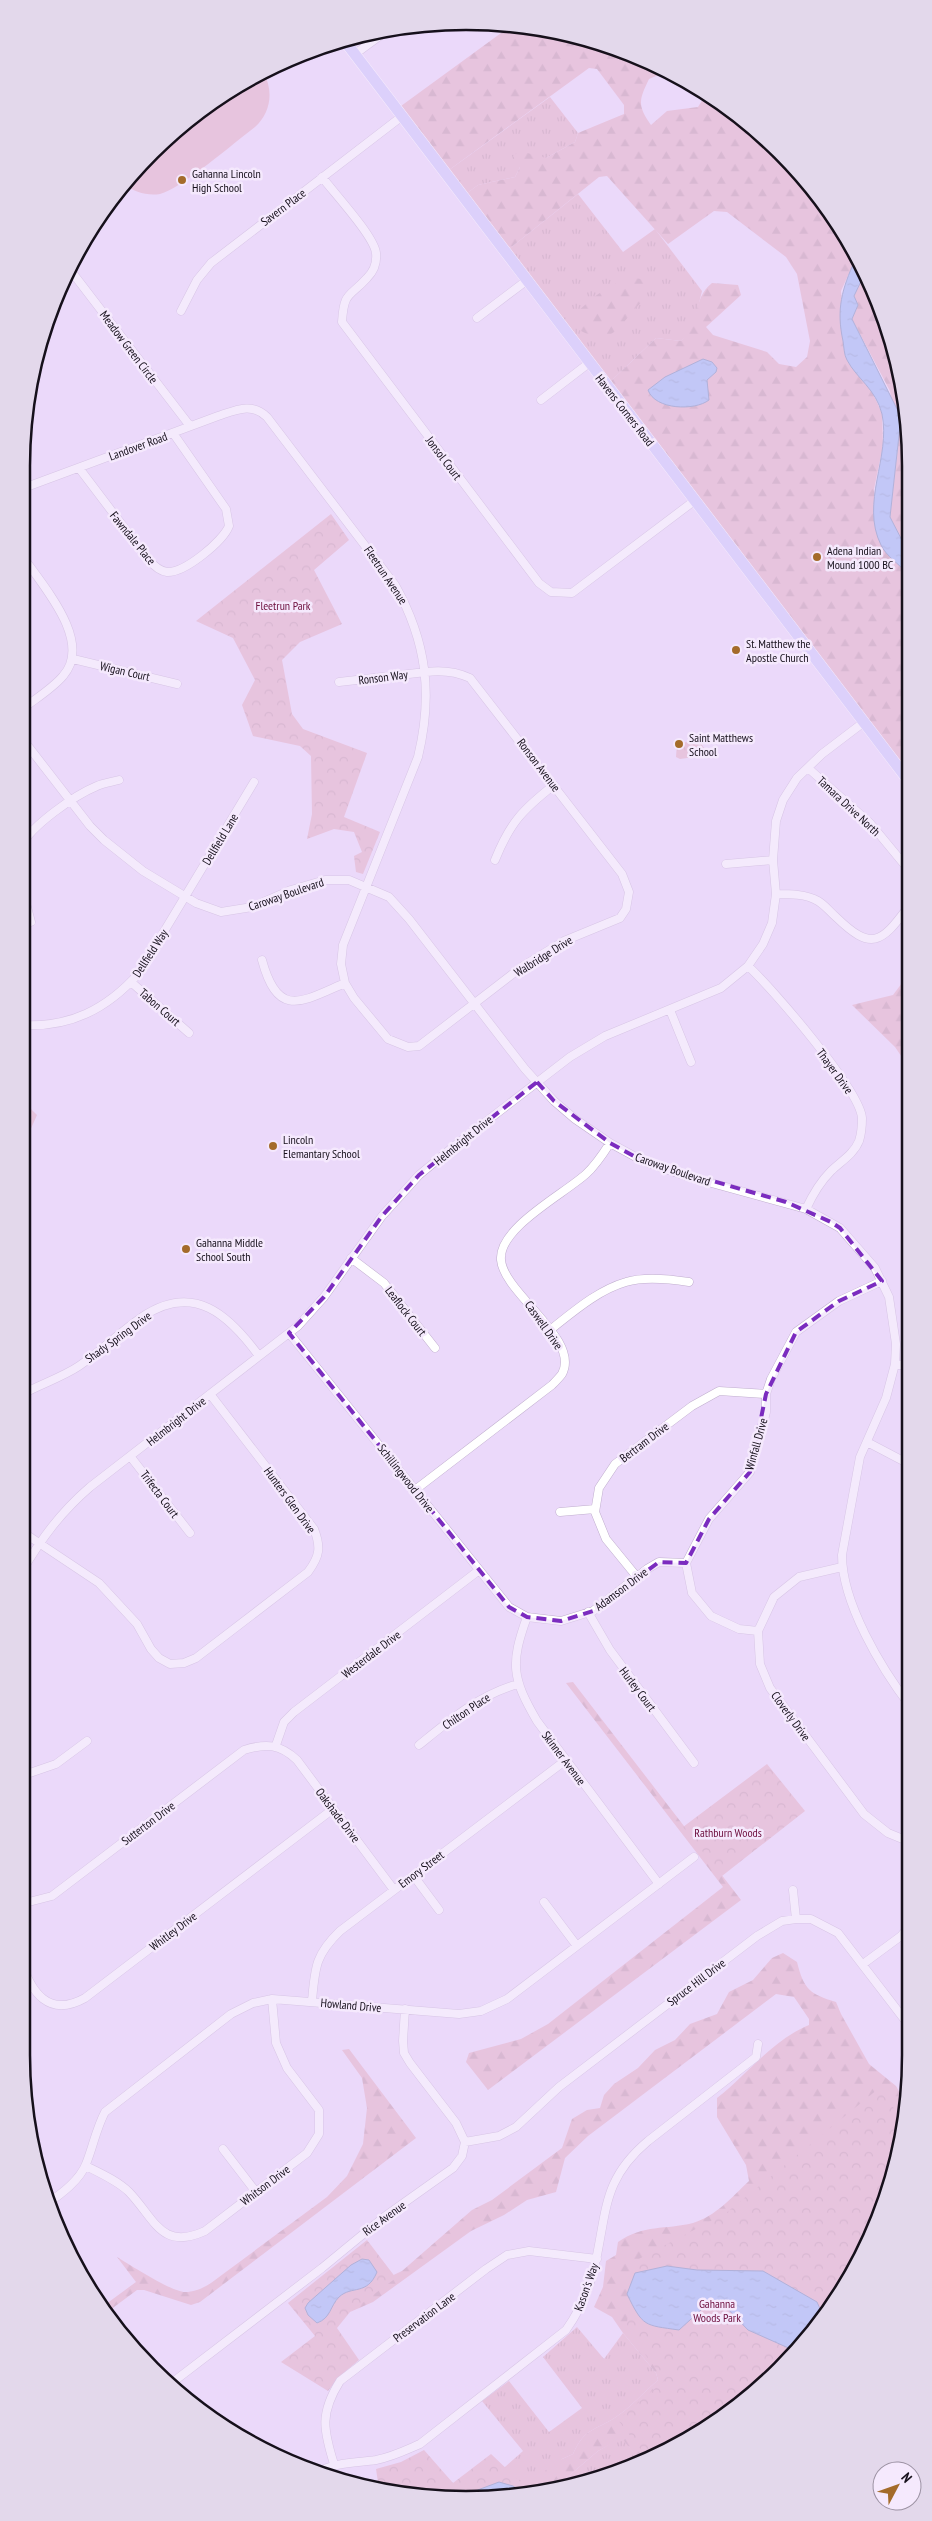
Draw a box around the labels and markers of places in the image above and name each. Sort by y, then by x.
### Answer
place label: Gahanna Lincoln High School [192,166,261,195]
marker: Gahanna Lincoln High School [176,174,188,186]
place label: Adena Indian Mound 1000 BC [827,543,894,572]
marker: Adena Indian Mound 1000 BC [811,551,823,563]
place label: St. Matthew the Apostle Church [746,636,810,665]
marker: St. Matthew the Apostle Church [730,644,742,656]
place label: Saint Matthews School [689,730,753,759]
marker: Saint Matthews School [673,738,685,750]
place label: Lincoln Elemantary School [283,1132,360,1161]
marker: Lincoln Elemantary School [267,1140,279,1152]
place label: Gahanna Middle School South [196,1235,263,1264]
marker: Gahanna Middle School South [180,1243,192,1255]

